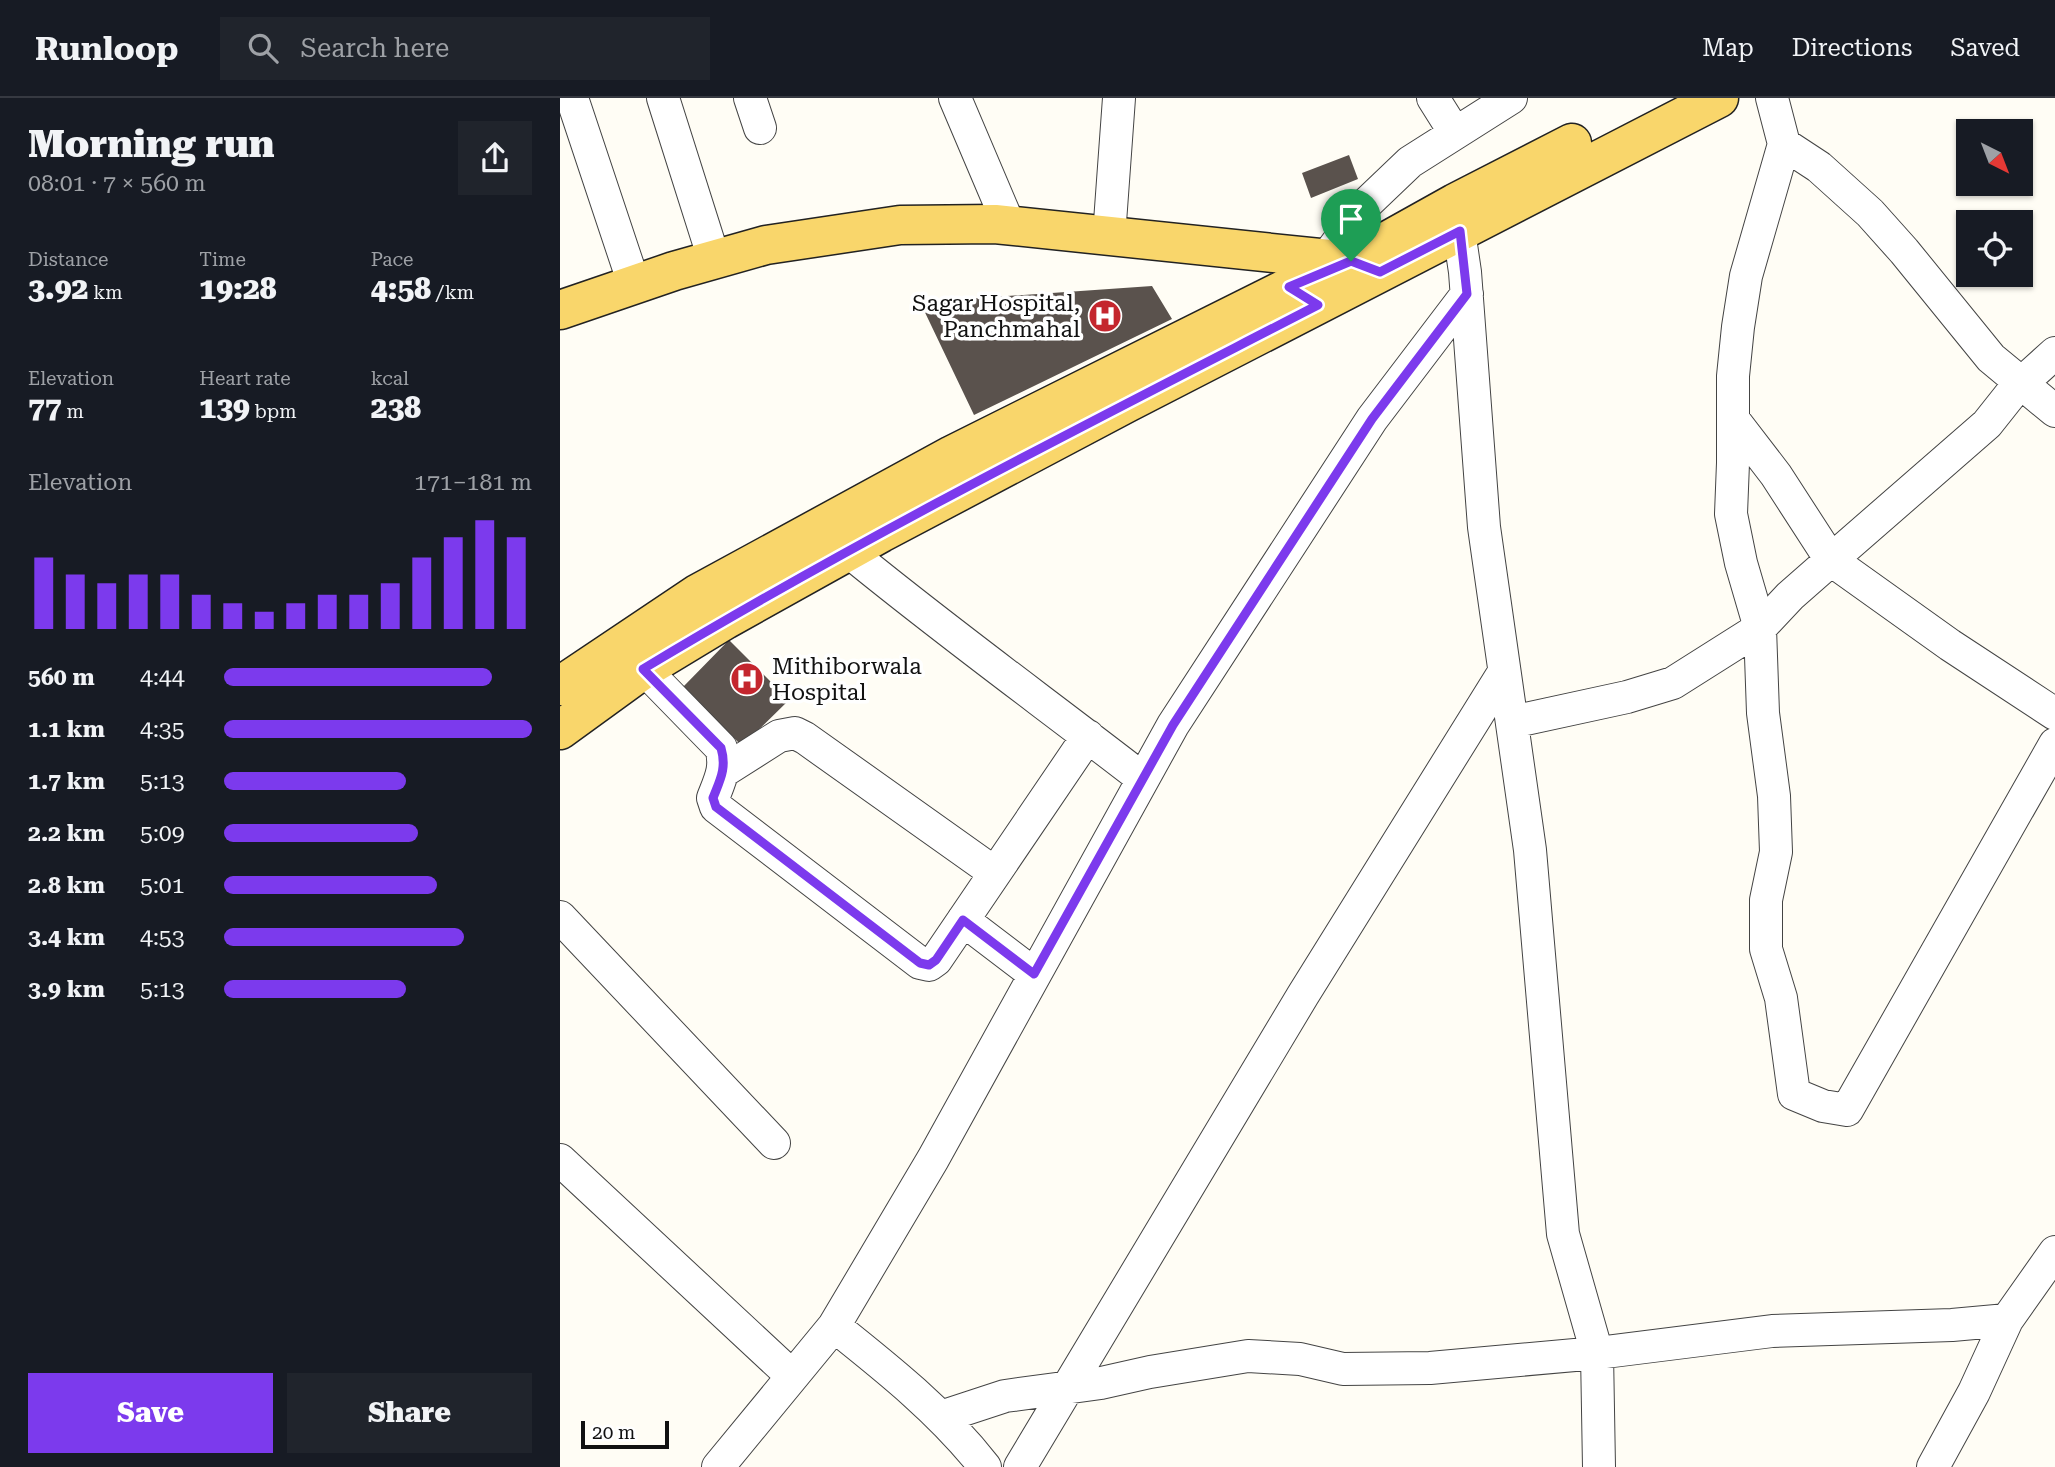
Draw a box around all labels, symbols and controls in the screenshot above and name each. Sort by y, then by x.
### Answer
search box [220,17,710,80]
text: Runloop [35,29,178,68]
icon: search [244,29,282,67]
text: Search here [300,33,449,63]
text: Map [1702,34,1754,62]
text: Directions [1792,34,1912,62]
text: Saved [1950,34,2020,62]
north arrow [1956,119,2034,196]
map controls [1956,119,2033,287]
button: share [458,121,532,195]
text: Morning run [28,122,275,166]
text: 08:01 · 7 × 560 m [28,170,206,197]
pin [1321,189,1381,261]
icon: arrive [1332,200,1370,238]
button: locate [1956,210,2033,287]
text: Distance [28,248,108,271]
text: Time [199,248,246,271]
text: Pace [371,248,414,271]
text: 3.92 [28,271,88,306]
text: 19:28 [199,271,277,306]
text: 4:58 [371,271,431,306]
text: km [88,281,123,304]
text: /km [431,281,474,304]
place label: Sagar Hospital, Panchmahal [912,290,1080,343]
hospital icon: Sagar Hospital, Panchmahal [1086,297,1124,335]
text: Elevation [28,367,114,390]
text: Heart rate [199,367,291,390]
text: kcal [371,367,409,390]
text: 77 [28,390,62,425]
text: 139 [199,390,250,425]
text: 238 [371,390,421,425]
text: m [62,400,84,423]
text: bpm [250,400,297,423]
text: Elevation [28,469,132,496]
text: 171–181 m [414,469,532,496]
place label: Mithiborwala Hospital [772,653,922,706]
hospital icon: Mithiborwala Hospital [728,660,766,698]
text: 560 m [28,664,95,691]
text: 4:44 [140,664,185,691]
text: 1.1 km [28,716,105,743]
text: 4:35 [140,716,185,743]
text: 1.7 km [28,768,105,795]
text: 5:13 [140,768,185,795]
text: 2.2 km [28,820,105,847]
text: 5:09 [140,820,185,847]
text: 2.8 km [28,872,105,899]
text: 5:01 [140,872,185,899]
text: 3.4 km [28,924,105,951]
text: 4:53 [140,924,185,951]
text: 3.9 km [28,976,105,1003]
text: 5:13 [140,976,185,1003]
button: Save [28,1373,273,1453]
button: Share [287,1373,532,1453]
scale bar [581,1418,668,1450]
text: 20 m [592,1421,635,1444]

